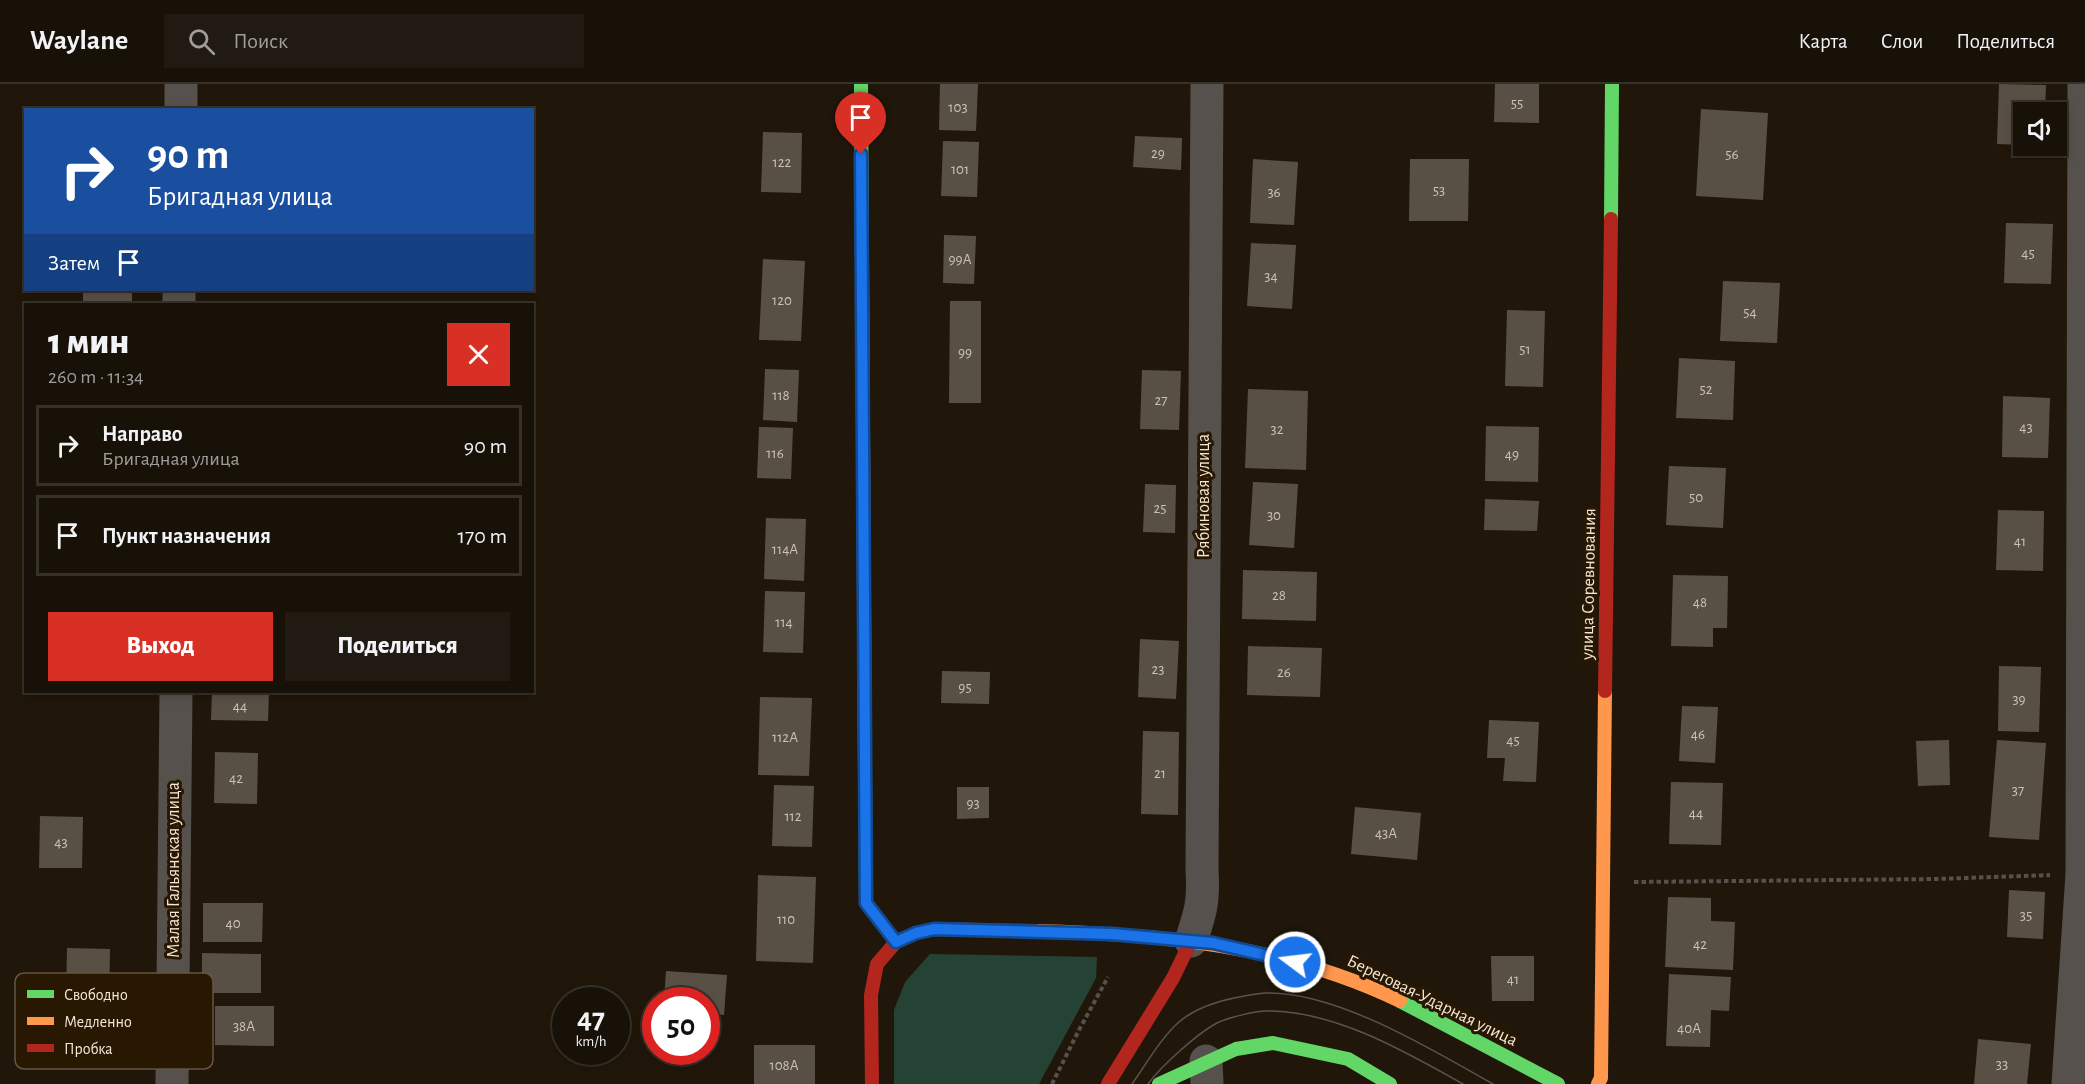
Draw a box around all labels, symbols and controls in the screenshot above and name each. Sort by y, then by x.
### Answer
search box [164,14,584,68]
icon: search [185,25,218,58]
text: Waylane [30,27,128,55]
text: Поиск [233,30,288,52]
text: Карта [1798,31,1848,52]
text: Слои [1881,31,1923,52]
text: Поделиться [1956,31,2055,52]
pin [835,92,886,154]
house number: 55 [1511,96,1523,111]
house number: 103 [948,100,968,115]
icon: arrive [844,101,877,134]
map controls [2013,102,2067,156]
button: sound [2013,102,2067,156]
icon: right [48,132,126,210]
text: 90 m [147,134,229,176]
house number: 29 [1151,146,1165,161]
house number: 56 [1725,147,1739,162]
house number: 122 [773,155,792,170]
house number: 101 [951,162,969,177]
text: Бригадная улица [147,183,333,210]
house number: 53 [1433,183,1445,198]
house number: 36 [1267,185,1281,200]
icon: arrive [112,246,145,279]
house number: 45 [2021,246,2035,261]
text: Затем [48,252,100,274]
house number: 99А [949,252,972,267]
house number: 34 [1264,269,1278,284]
house number: 120 [772,293,792,308]
house number: 54 [1743,305,1757,320]
button: close [447,323,510,386]
text: 1 мин [48,324,130,360]
house number: 51 [1519,342,1531,357]
house number: 99 [958,345,972,360]
text: 260 m · 11:34 [48,367,144,387]
house number: 52 [1699,382,1713,397]
house number: 118 [772,388,790,403]
house number: 27 [1154,393,1168,408]
house number: 43 [2019,420,2033,435]
house number: 32 [1270,422,1284,437]
text: Направо [102,423,183,445]
icon: right [51,429,84,462]
street label: Рябиновая улица [1194,434,1213,558]
text: 90 m [464,435,507,457]
house number: 116 [766,446,784,461]
house number: 49 [1505,447,1519,462]
text: Бригадная улица [102,449,240,469]
house number: 50 [1689,490,1703,505]
house number: 25 [1153,501,1167,516]
house number: 30 [1267,508,1281,523]
street label: улица Соревнования [1579,508,1599,661]
icon: arrive [51,519,84,552]
text: Пункт назначения [102,525,271,547]
text: 170 m [457,525,507,547]
house number: 41 [2014,534,2026,549]
house number: 114А [772,542,798,557]
house number: 28 [1272,588,1286,603]
house number: 48 [1693,595,1707,610]
button: Выход [48,612,273,681]
button: Поделиться [285,612,510,681]
house number: 114 [775,615,793,630]
house number: 23 [1151,662,1165,677]
house number: 26 [1277,665,1291,680]
house number: 95 [958,680,972,695]
house number: 39 [2012,692,2026,707]
house number: 44 [233,699,247,714]
house number: 46 [1691,727,1705,742]
house number: 112А [772,730,798,745]
house number: 45 [1506,733,1520,748]
house number: 21 [1154,766,1166,781]
house number: 42 [229,771,243,786]
street label: Малая Гальянская улица [165,782,183,958]
house number: 37 [2012,783,2024,798]
house number: 93 [966,796,980,811]
house number: 44 [1689,806,1703,821]
house number: 112 [784,809,802,824]
house number: 43А [1375,826,1397,841]
house number: 43 [54,835,68,850]
house number: 35 [2020,908,2032,923]
house number: 110 [777,912,795,927]
house number: 40 [225,916,241,931]
position arrow [1263,930,1327,994]
house number: 42 [1693,937,1707,952]
street label: Береговая-Ударная улица [1344,952,1520,1050]
house number: 41 [1507,972,1519,987]
legend [15,973,213,1069]
text: Свободно [64,987,128,1003]
speed limit sign: 50 [642,987,720,1065]
text: 47 [577,1004,605,1034]
text: Медленно [64,1014,132,1030]
house number: 38А [233,1019,255,1034]
house number: 40А [1677,1021,1701,1036]
text: km/h [576,1034,606,1049]
text: Пробка [64,1041,113,1057]
house number: 33 [1996,1057,2008,1072]
house number: 108А [769,1058,799,1073]

